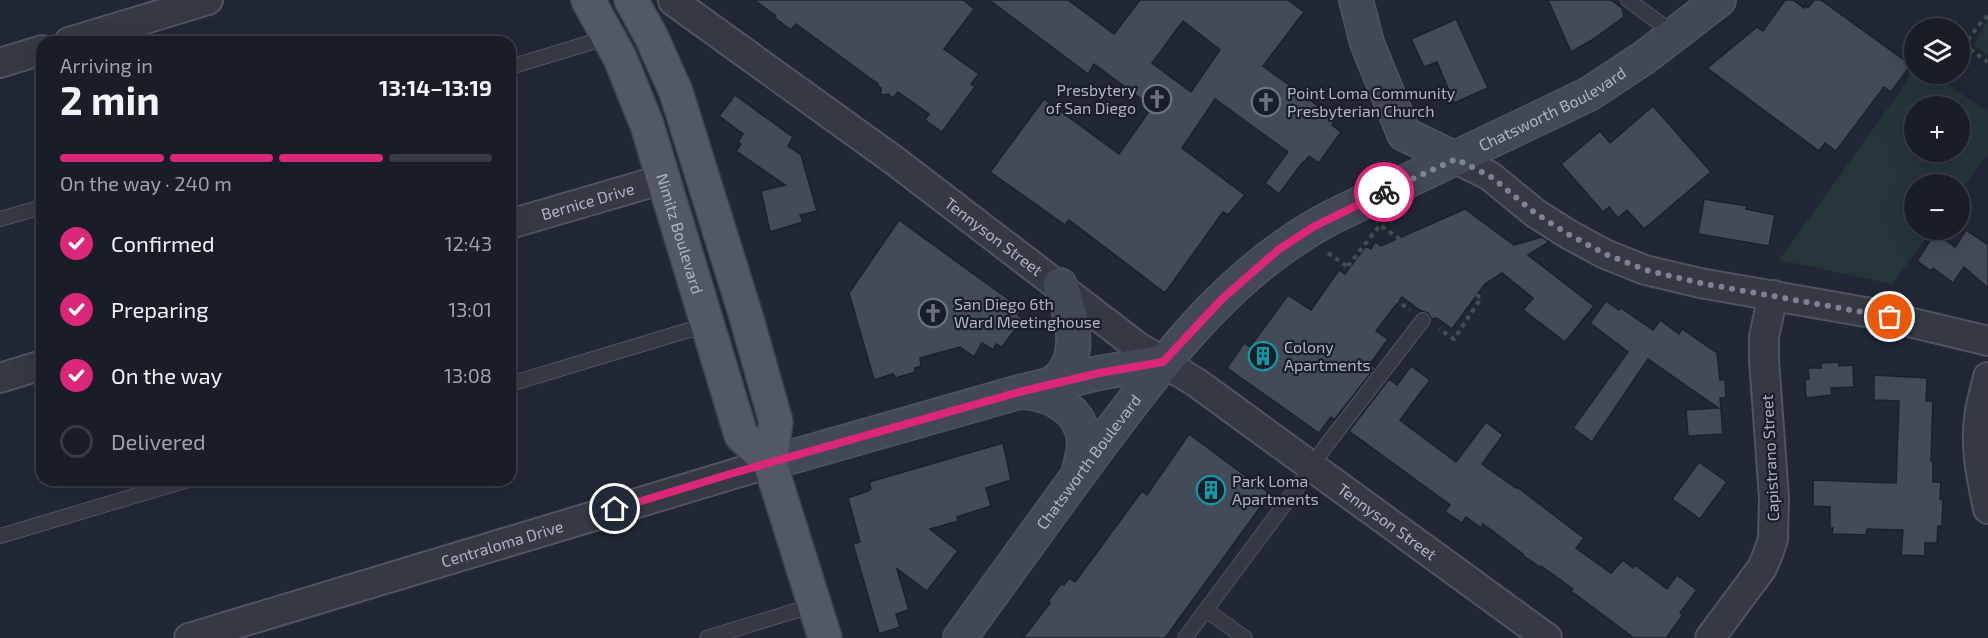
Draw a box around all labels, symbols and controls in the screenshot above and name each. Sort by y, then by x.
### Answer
map controls [1904,18,1970,240]
button: layers [1904,18,1970,84]
text: Arriving in [60,53,153,77]
street label: Chatsworth Boulevard [1475,62,1629,154]
text: 13:14–13:19 [379,74,492,100]
text: 2 min [60,76,160,123]
place label: Presbytery of San Diego [1046,80,1137,117]
church icon: Presbytery of San Diego [1141,83,1173,115]
place label: Point Loma Community Presbyterian Church [1287,83,1456,120]
church icon: Point Loma Community Presbyterian Church [1250,86,1282,118]
button: + [1904,96,1970,162]
courier [1354,162,1414,222]
text: On the way · 240 m [60,171,232,195]
street label: Nimitz Boulevard [653,171,708,296]
button: − [1904,174,1970,240]
icon: bike [1368,176,1401,209]
street label: Bernice Drive [539,178,636,223]
street label: Tennyson Street [942,193,1047,279]
icon: check [60,227,93,260]
text: Confirmed [111,230,215,256]
text: 12:43 [445,231,492,255]
pin [1864,291,1915,342]
icon: check [60,293,93,326]
place label: San Diego 6th Ward Meetinghouse [954,294,1100,331]
text: Preparing [111,296,209,322]
text: 13:01 [448,297,492,321]
church icon: San Diego 6th Ward Meetinghouse [917,297,949,329]
icon: bag [1873,300,1906,333]
place label: Colony Apartments [1284,337,1371,374]
building icon: Colony Apartments [1247,340,1279,372]
icon: check [60,359,93,392]
text: On the way [111,362,222,388]
text: 13:08 [444,363,492,387]
street label: Chatsworth Boulevard [1032,390,1144,533]
street label: Capistrano Street [1757,394,1782,522]
text: Delivered [111,428,206,454]
place label: Park Loma Apartments [1232,471,1319,508]
building icon: Park Loma Apartments [1195,474,1227,506]
street label: Tennyson Street [1334,479,1441,563]
pin [589,483,640,534]
icon: home [598,492,631,525]
street label: Centraloma Drive [439,516,565,571]

